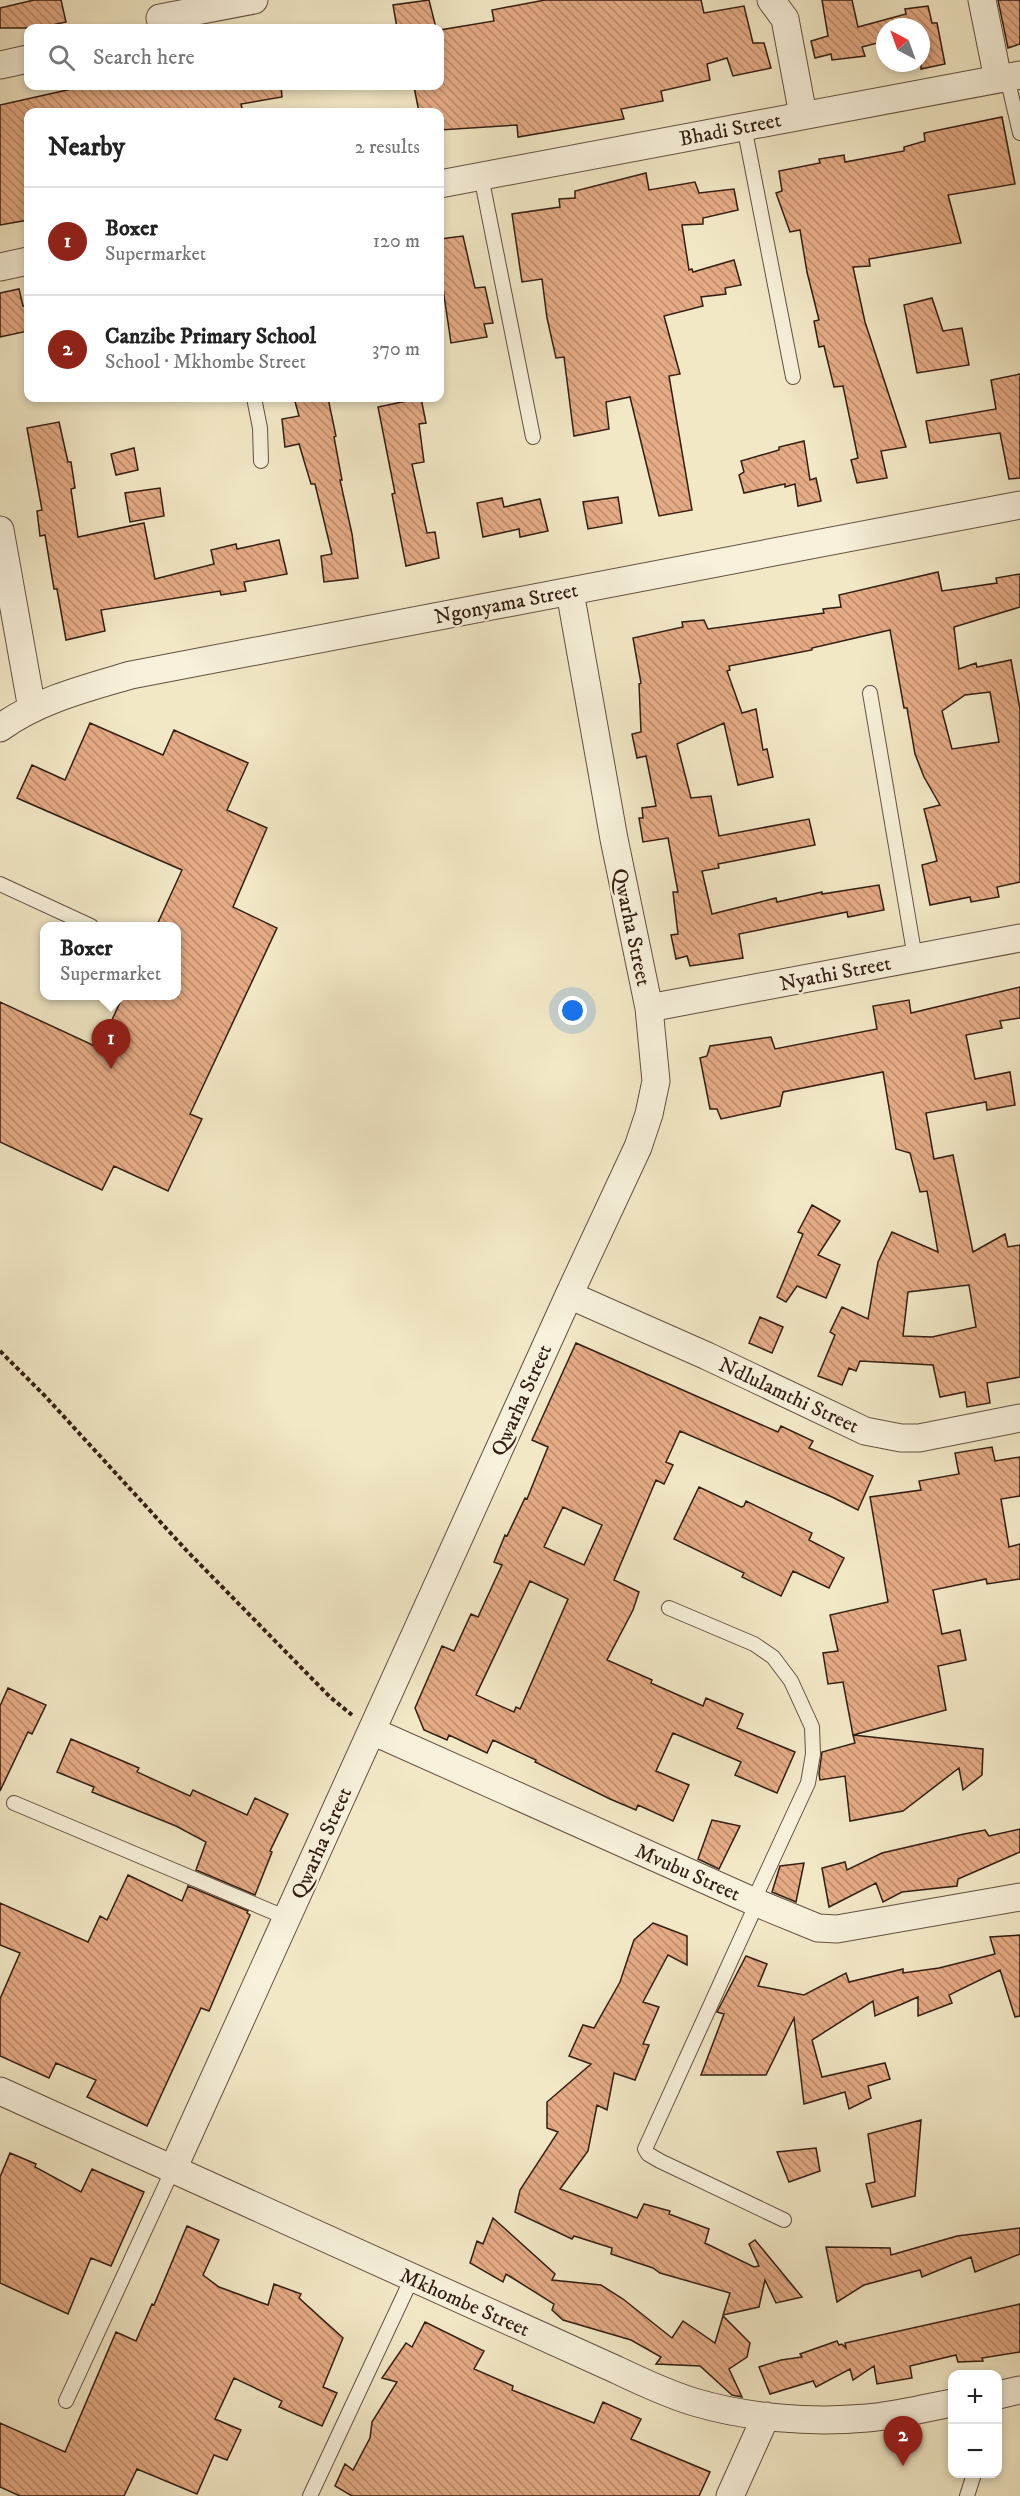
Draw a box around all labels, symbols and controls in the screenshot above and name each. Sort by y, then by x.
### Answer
north arrow [876,18,930,72]
search box [24,24,444,90]
icon: search [45,41,78,74]
text: Search here [93,44,195,71]
street label: Bhadi Street [677,107,784,153]
text: Nearby [48,131,125,164]
text: 2 results [355,135,420,160]
text: Boxer [105,215,158,242]
text: 1 [64,229,71,254]
text: 120 m [373,229,420,254]
text: Supermarket [105,242,206,267]
text: Canzibe Primary School [105,323,316,350]
text: 2 [63,337,72,362]
text: 370 m [372,337,420,362]
text: School · Mkhombe Street [105,350,306,375]
street label: Ngonyama Street [432,577,580,631]
street label: Qwarha Street [606,866,656,989]
popup [40,922,181,1000]
text: Boxer [60,935,113,962]
street label: Nyathi Street [777,950,893,998]
text: Supermarket [60,962,161,987]
your location [558,996,587,1025]
pin: 1 [92,1020,130,1069]
street label: Qwarha Street [486,1340,558,1460]
street label: Ndlulamthi Street [714,1352,863,1440]
street label: Qwarha Street [286,1783,358,1903]
street label: Mvubu Street [631,1838,744,1908]
street label: Mkhombe Street [396,2263,534,2343]
map controls [948,2370,1002,2478]
button: + [948,2370,1002,2424]
pin: 2 [884,2416,922,2466]
button: − [948,2424,1002,2478]

